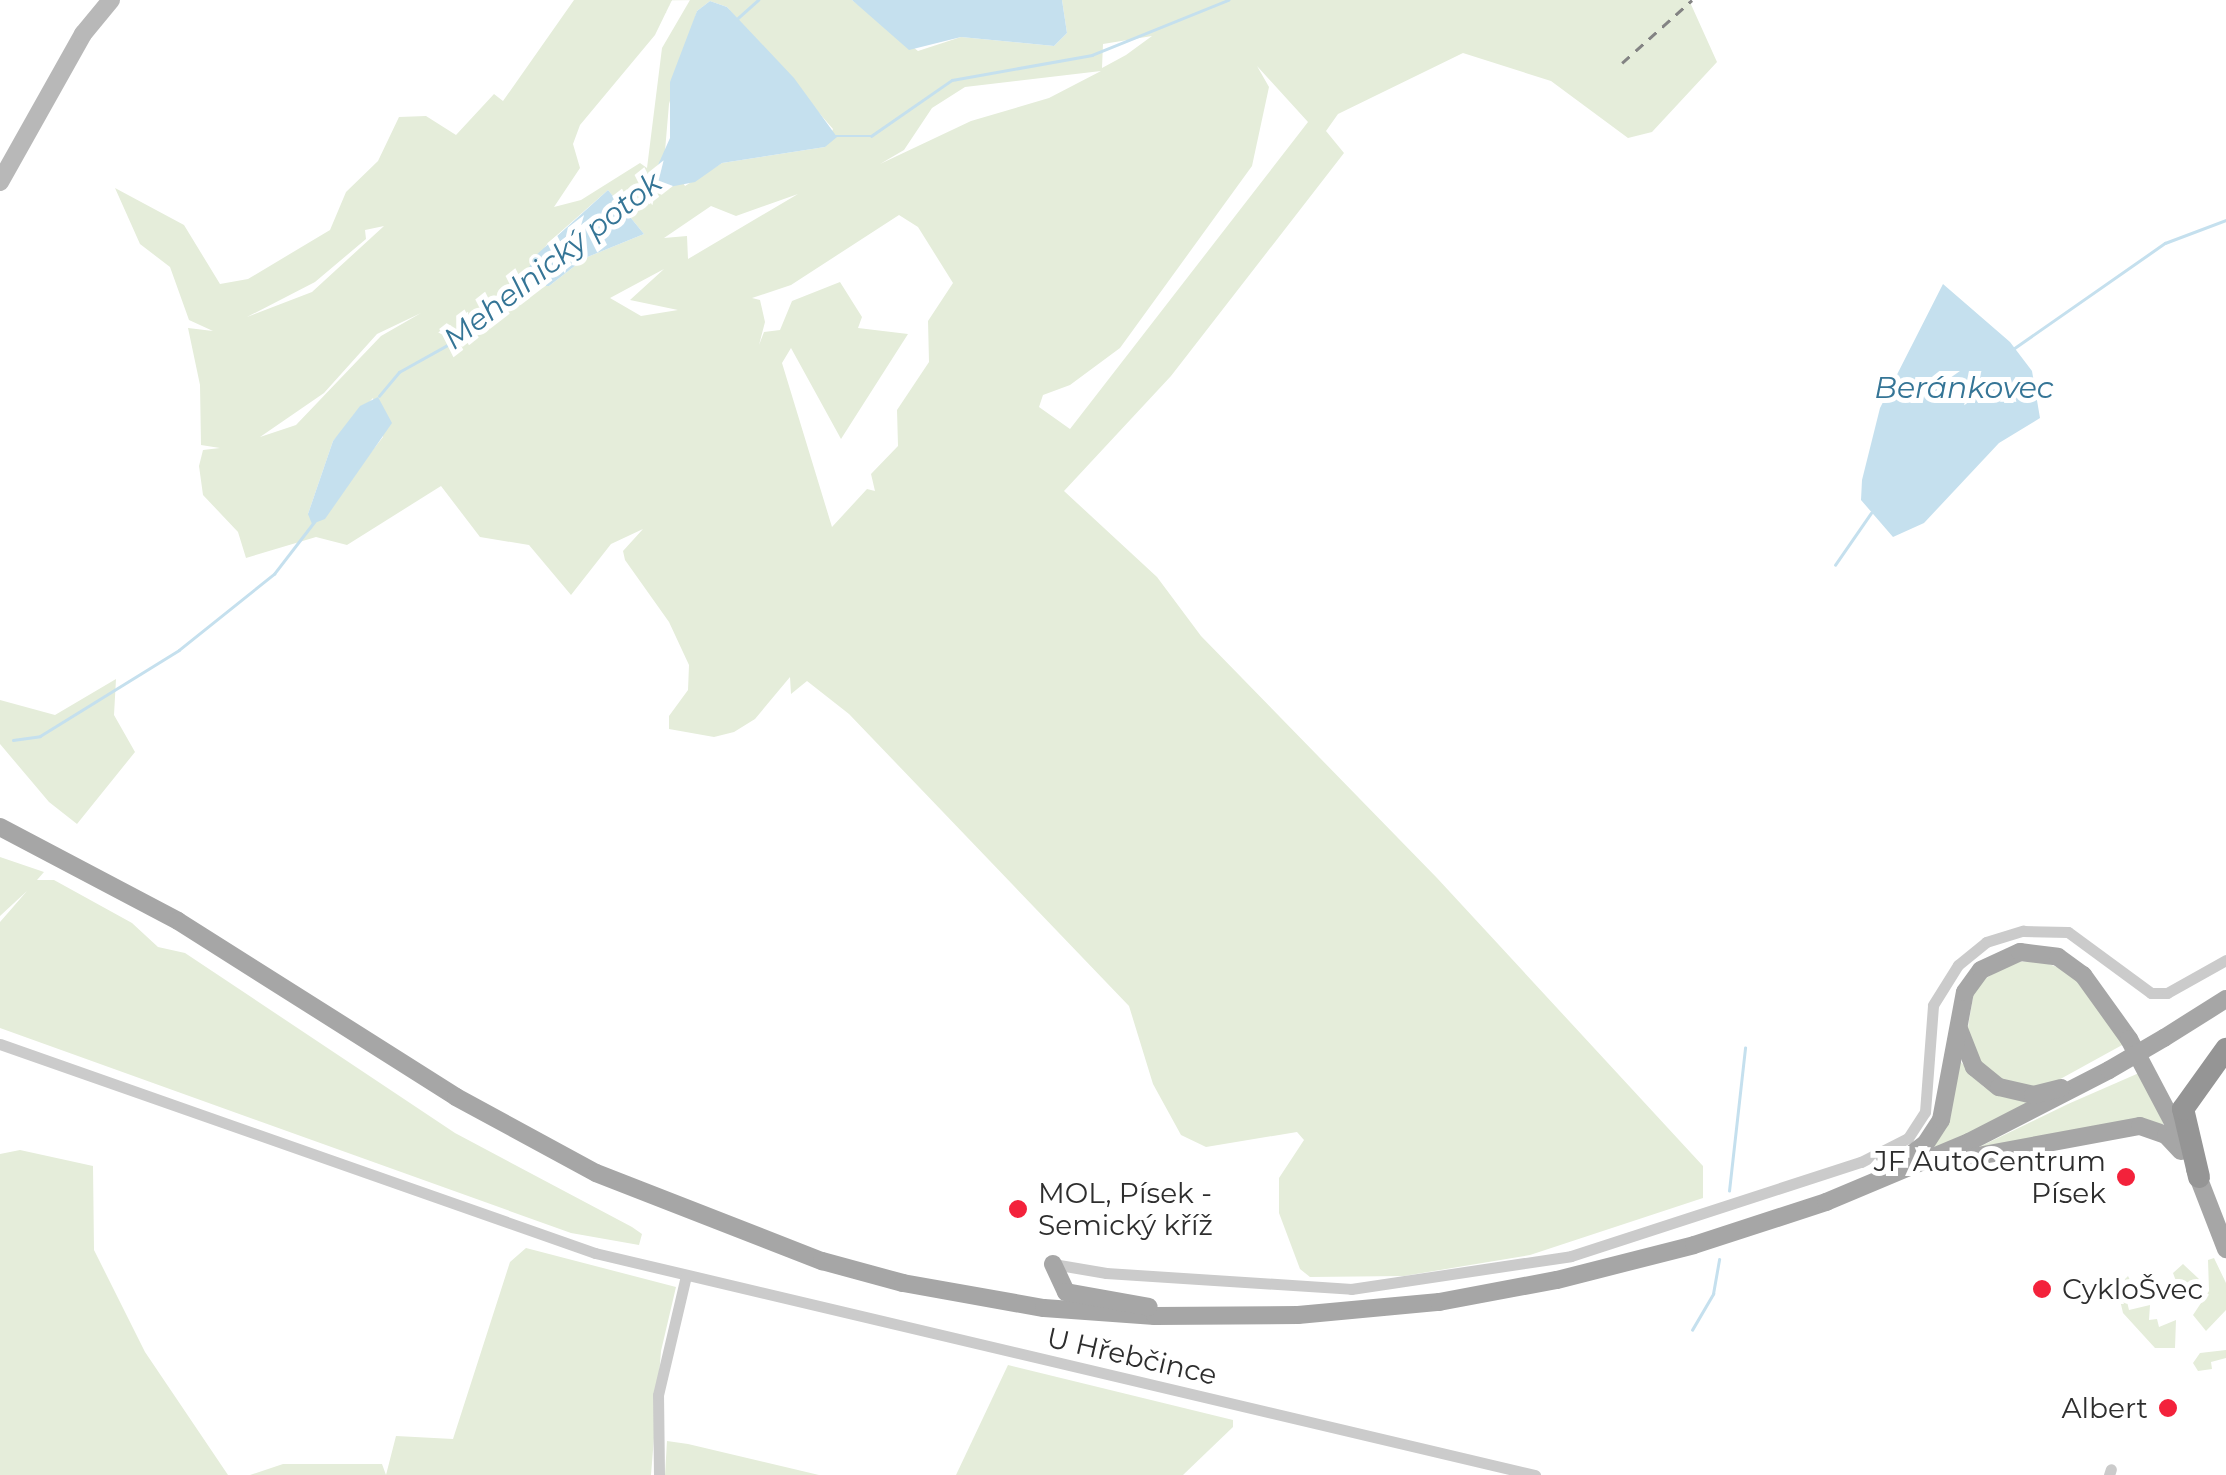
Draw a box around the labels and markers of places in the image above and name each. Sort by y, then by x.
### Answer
place label: JF AutoCentrum Písek [1874,1144,2106,1210]
marker: JF AutoCentrum Písek [2115,1166,2137,1188]
place label: MOL, Písek - Semický kříž [1038,1176,1213,1242]
marker: MOL, Písek - Semický kříž [1007,1198,1029,1220]
place label: CykloŠvec [2062,1272,2203,1306]
marker: CykloŠvec [2031,1278,2053,1300]
place label: Albert [2061,1391,2148,1425]
marker: Albert [2157,1397,2179,1419]

